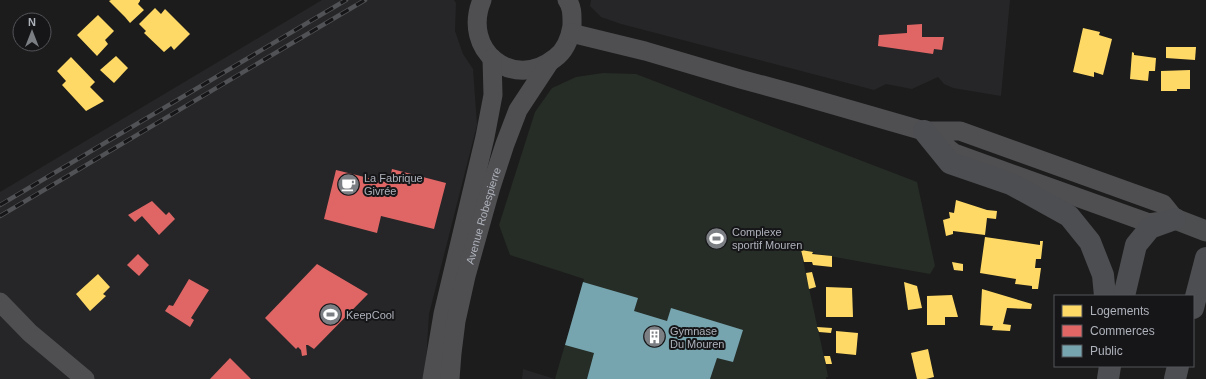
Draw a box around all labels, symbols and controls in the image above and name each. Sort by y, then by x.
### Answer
north arrow [12,12,52,52]
text: N [28,16,36,28]
street label: Avenue Robespierre [464,166,503,266]
cafe icon: La Fabrique Givrée [335,171,361,197]
place label: La Fabrique Givrée [364,172,423,197]
sports icon: Complexe sportif Mouren [703,225,729,251]
place label: Complexe sportif Mouren [732,226,802,251]
legend [1054,295,1194,367]
sports icon: KeepCool [318,302,344,328]
text: Logements [1090,304,1149,318]
place label: KeepCool [346,309,394,321]
building icon: Gymnase Du Mouren [641,324,667,350]
text: Commerces [1090,324,1155,338]
place label: Gymnase Du Mouren [670,325,724,350]
text: Public [1090,344,1123,358]

